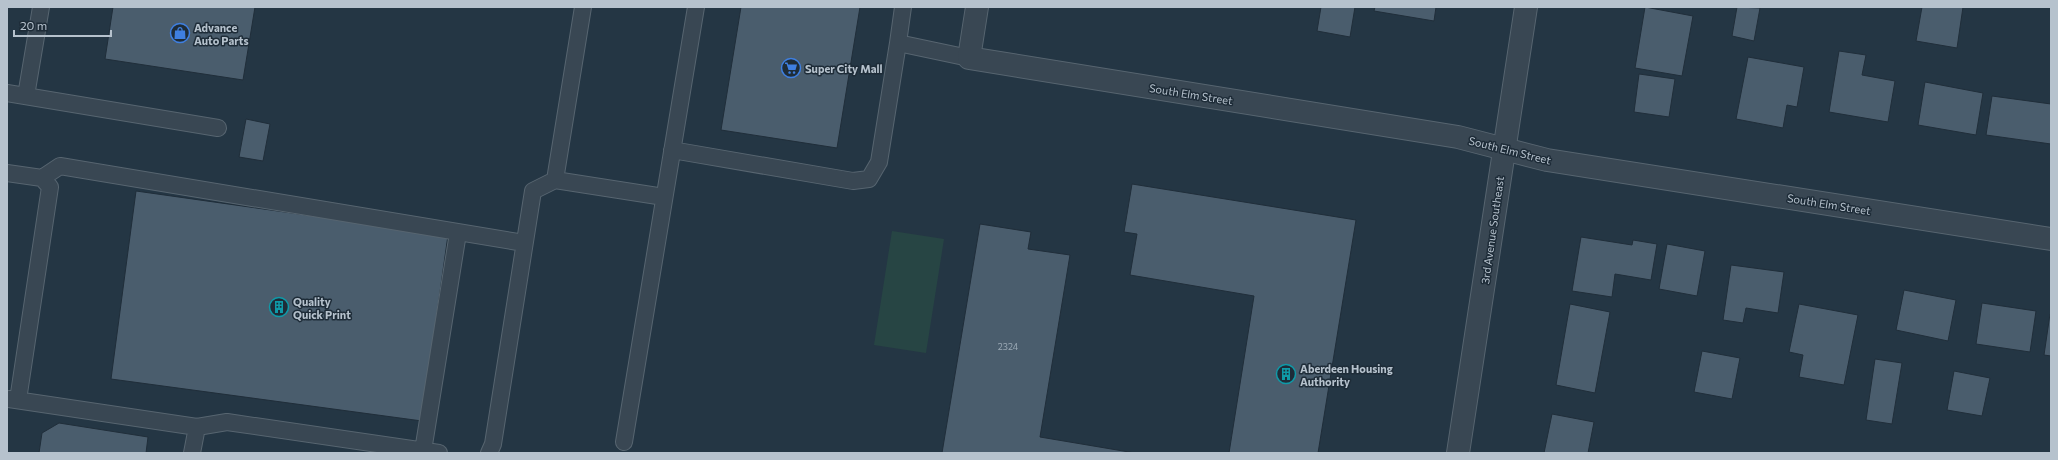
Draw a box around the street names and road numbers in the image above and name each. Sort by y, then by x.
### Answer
street label: South Elm Street [1148,81,1234,107]
street label: South Elm Street [1468,134,1553,167]
street label: 3rd Avenue Southeast [1478,175,1506,285]
street label: South Elm Street [1786,191,1872,217]

